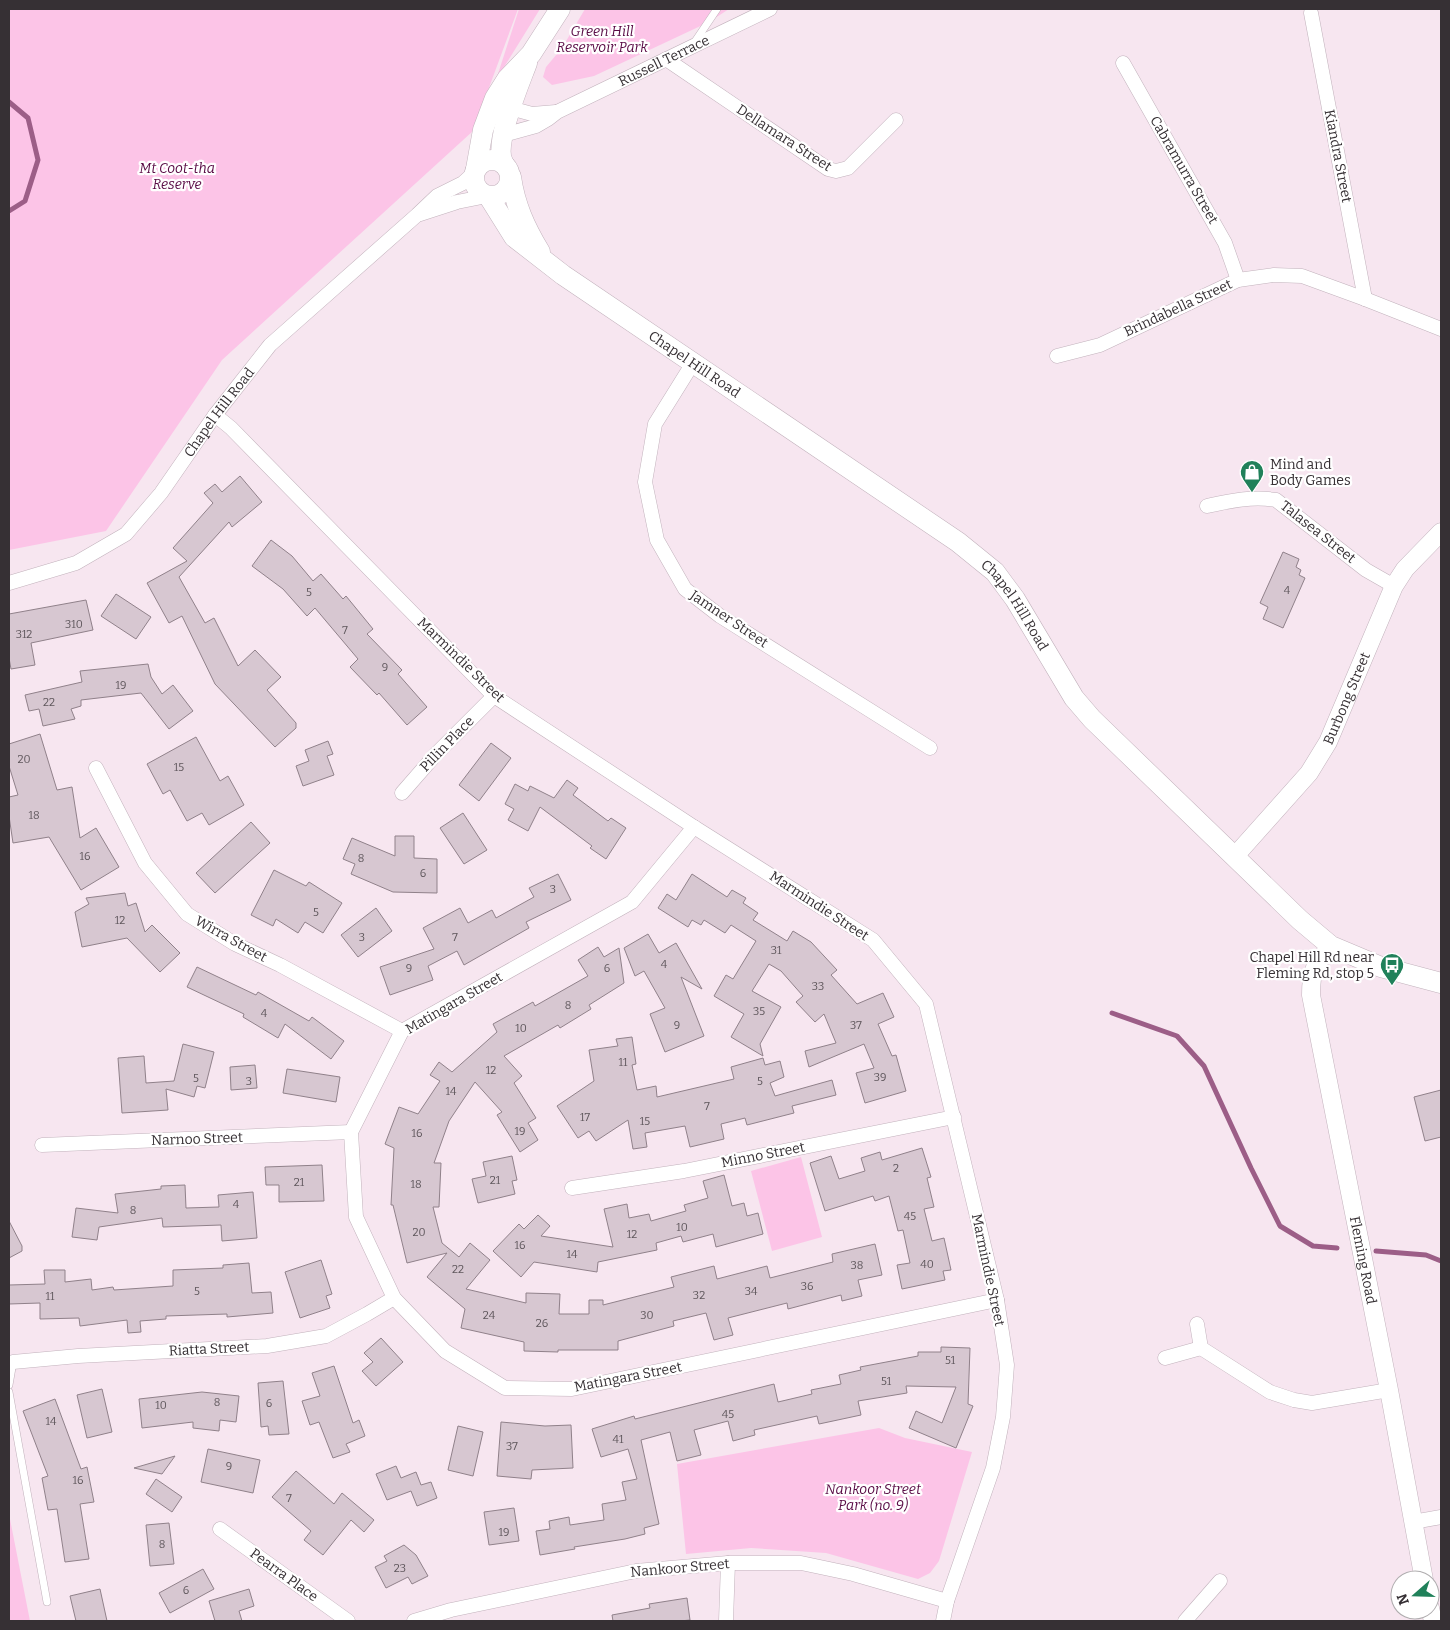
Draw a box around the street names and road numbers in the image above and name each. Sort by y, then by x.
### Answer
street label: Russell Terrace [615,31,712,90]
street label: Dellamara Street [733,101,835,175]
street label: Kiandra Street [1321,108,1355,204]
street label: Cabramurra Street [1146,113,1222,227]
street label: Brindabella Street [1121,276,1235,340]
street label: Chapel Hill Road [645,327,744,401]
street label: Chapel Hill Road [180,364,258,460]
street label: Talasea Street [1277,497,1359,567]
street label: Chapel Hill Road [978,556,1052,653]
street label: Jamner Street [686,586,771,651]
street label: Marmindie Street [414,614,508,706]
street label: Burbong Street [1319,650,1374,747]
street label: Pillin Place [416,713,478,775]
street label: Marmindie Street [766,868,872,944]
street label: Wirra Street [192,912,270,966]
street label: Matingara Street [403,968,505,1038]
street label: Narnoo Street [151,1129,243,1149]
street label: Minno Street [720,1139,806,1171]
street label: Marmindie Street [968,1212,1008,1328]
street label: Fleming Road [1346,1215,1380,1306]
street label: Riatta Street [168,1338,250,1360]
street label: Matingara Street [573,1358,683,1396]
street label: Pearra Place [247,1545,321,1605]
street label: Nankoor Street [630,1555,730,1581]

